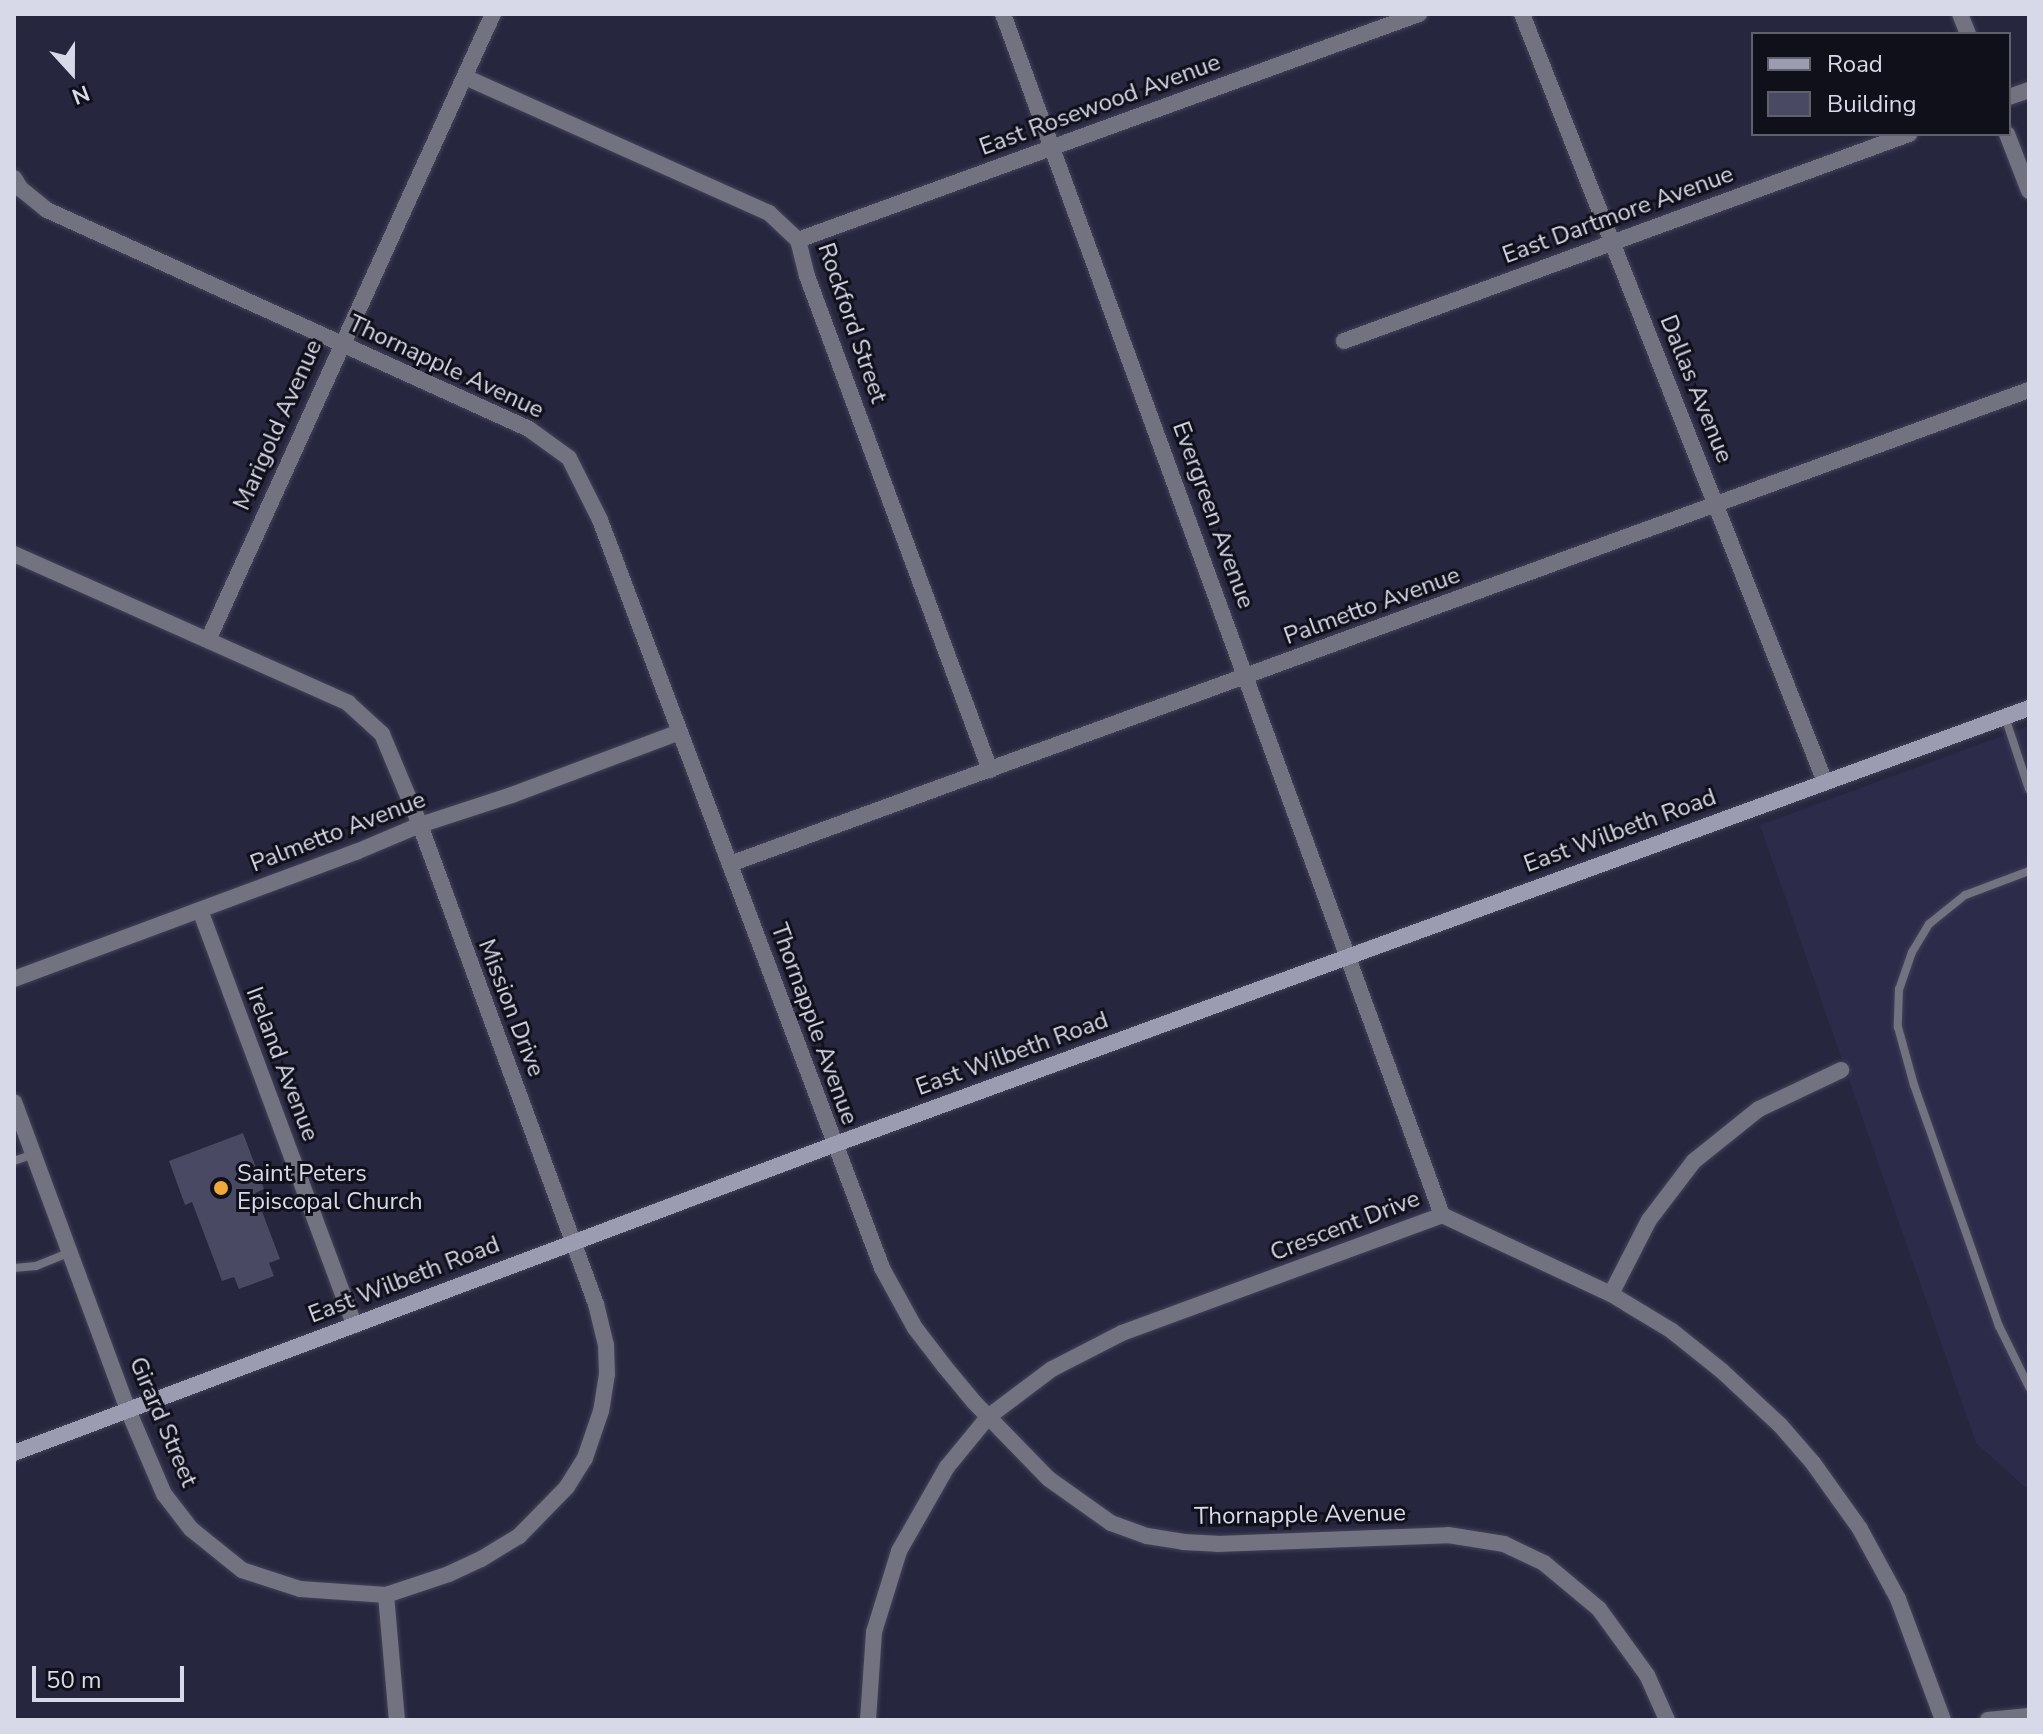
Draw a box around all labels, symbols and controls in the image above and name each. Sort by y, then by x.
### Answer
north arrow [32,32,112,112]
legend [1751,32,2011,136]
street label: East Rosewood Avenue [976,48,1224,162]
text: Road [1827,48,1883,80]
text: N [68,77,94,111]
text: Building [1827,88,1917,120]
street label: East Dartmore Avenue [1499,160,1737,270]
street label: Rockford Street [811,239,893,407]
street label: Thornapple Avenue [344,309,548,425]
street label: Dallas Avenue [1653,311,1739,467]
street label: Marigold Avenue [228,335,328,515]
street label: Evergreen Avenue [1166,418,1260,612]
street label: Palmetto Avenue [1280,561,1464,651]
street label: East Wilbeth Road [1520,783,1720,879]
street label: Palmetto Avenue [246,785,430,879]
street label: Thornapple Avenue [764,919,864,1129]
street label: Mission Drive [472,935,550,1081]
street label: Ireland Avenue [239,983,325,1145]
street label: East Wilbeth Road [912,1006,1112,1102]
place label: Saint Peters Episcopal Church [237,1160,423,1216]
marker: Saint Peters Episcopal Church [212,1179,230,1197]
street label: Crescent Drive [1266,1184,1424,1268]
street label: East Wilbeth Road [304,1230,504,1330]
street label: Girard Street [123,1353,203,1491]
street label: Thornapple Avenue [1194,1499,1406,1531]
scale bar [36,1650,188,1700]
text: 50 m [46,1664,102,1696]

